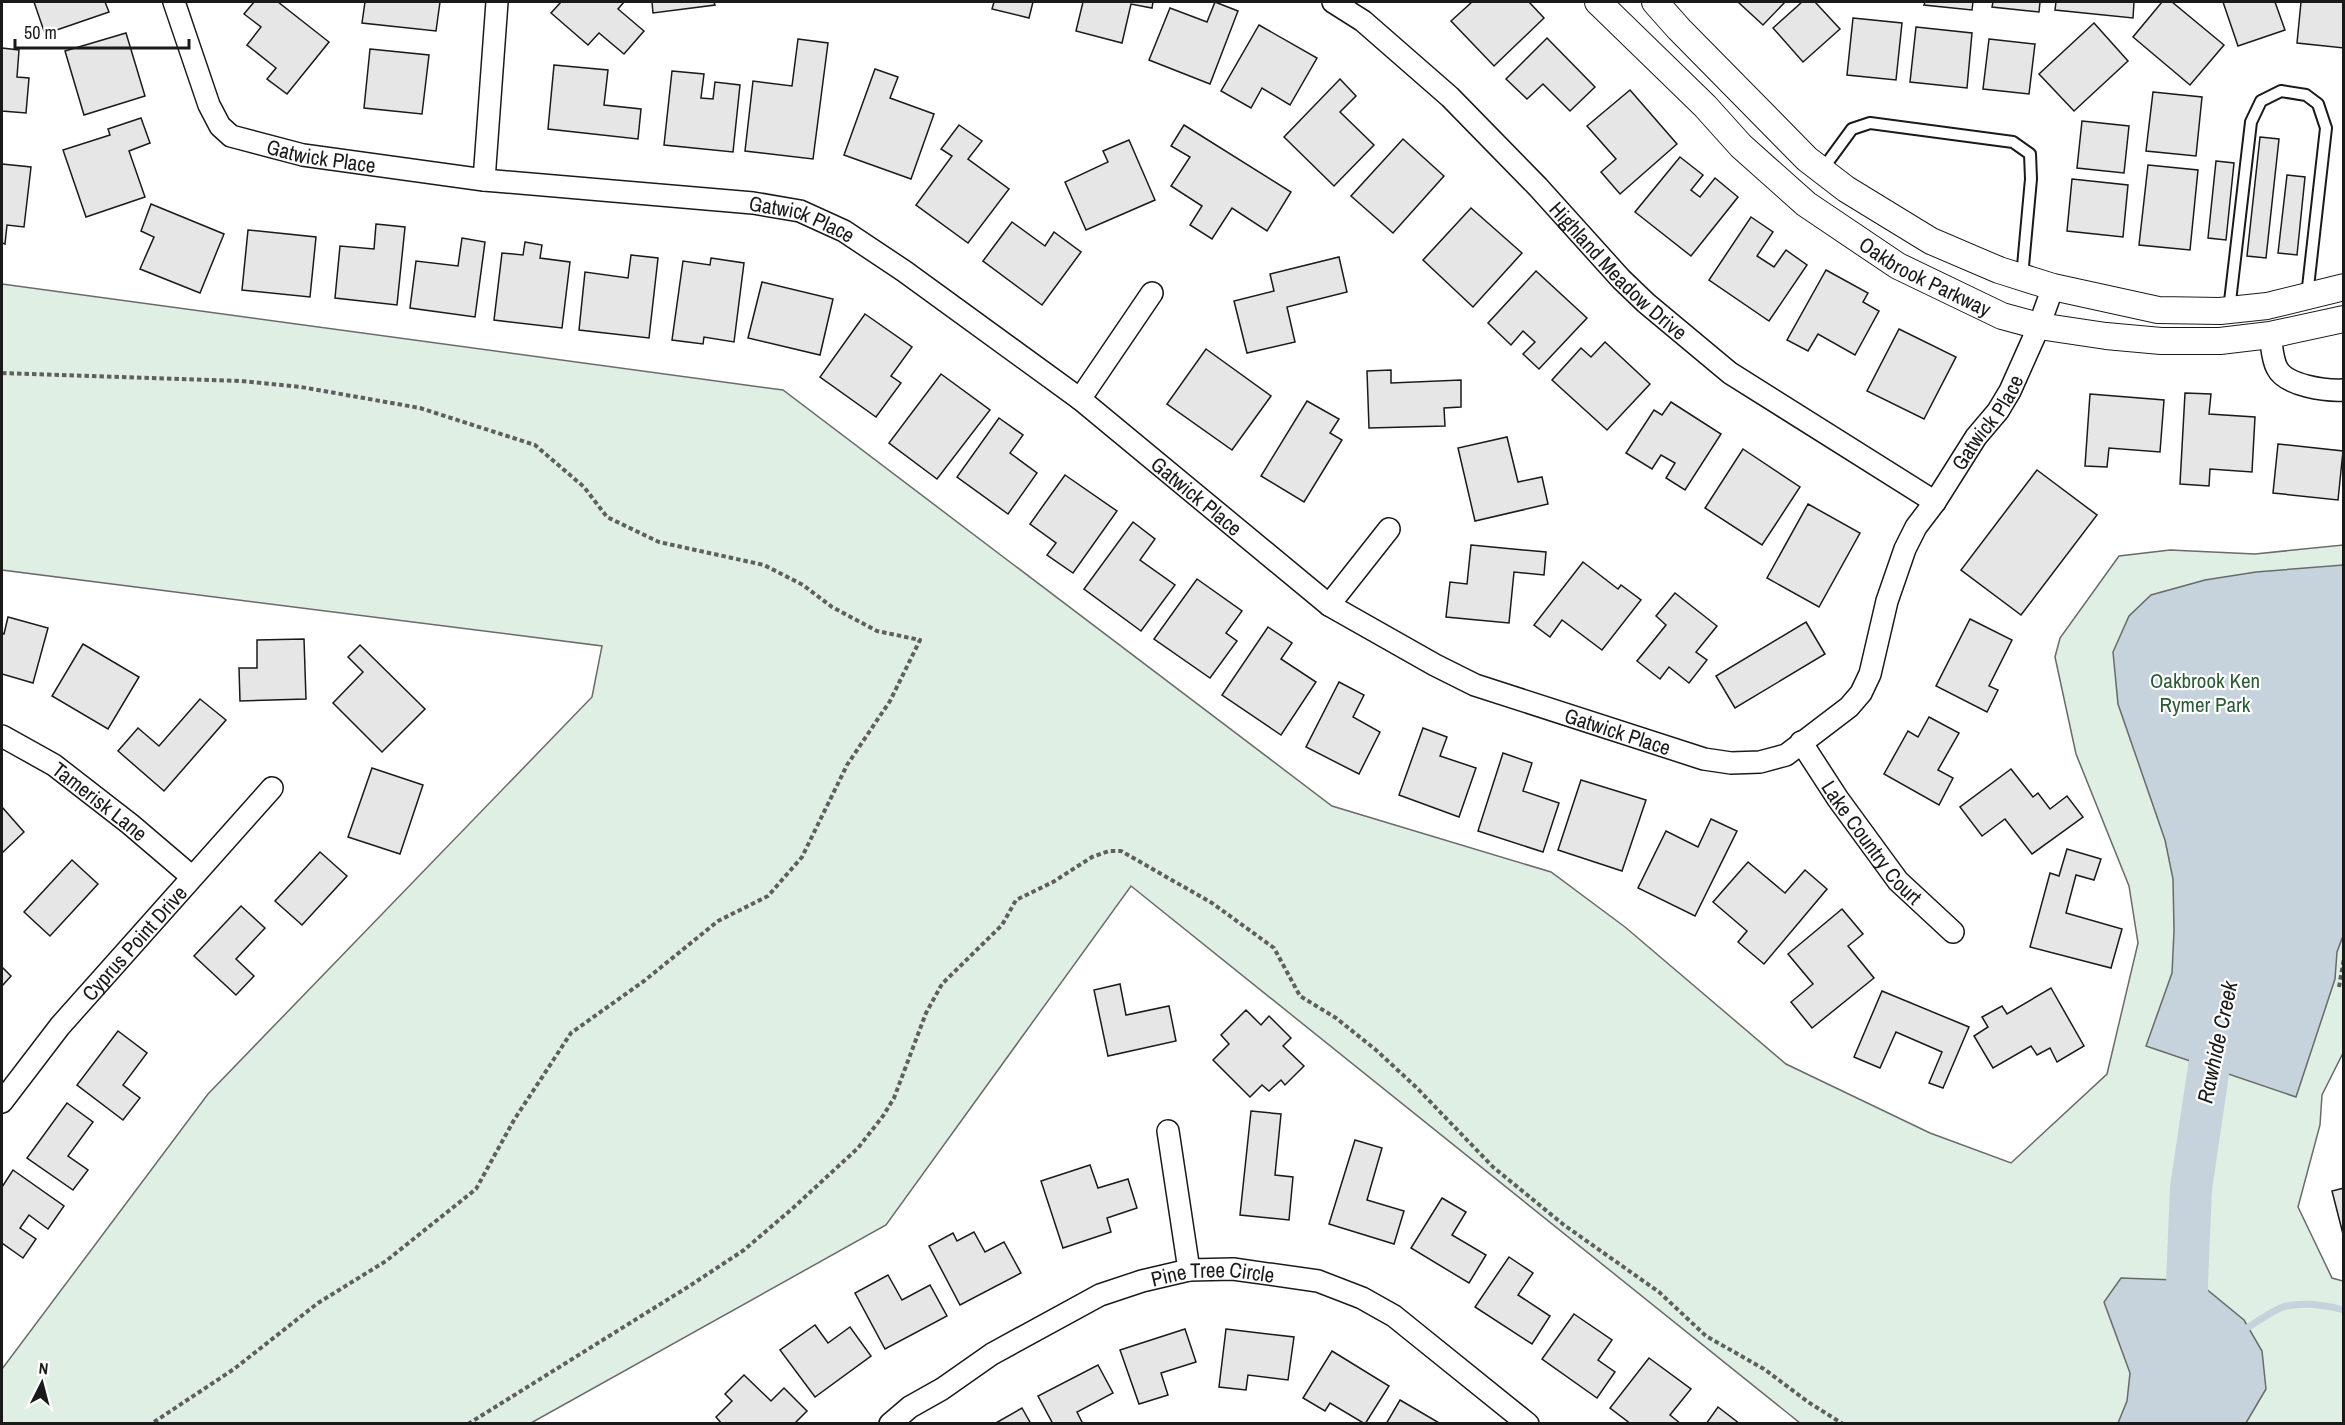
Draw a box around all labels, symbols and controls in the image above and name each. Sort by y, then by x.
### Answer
scale bar [15,12,189,50]
text: 50 m [24,20,57,45]
street label: Gatwick Place [264,132,378,179]
street label: Gatwick Place [747,188,861,249]
street label: Highland Meadow Drive [1543,195,1694,346]
street label: Oakbrook Parkway [1854,229,1996,323]
street label: Gatwick Place [1944,370,2030,476]
street label: Gatwick Place [1145,449,1249,542]
park label: Oakbrook Ken Rymer Park [2150,666,2260,719]
street label: Gatwick Place [1561,700,1675,762]
street label: Tamerisk Lane [47,755,154,847]
street label: Lake Country Court [1815,775,1929,911]
street label: Cyprus Point Drive [75,879,193,1007]
water label: Rawhide Creek [2189,977,2245,1106]
street label: Pine Tree Circle [1148,1254,1276,1293]
north arrow [12,1353,72,1413]
text: N [38,1357,49,1380]

